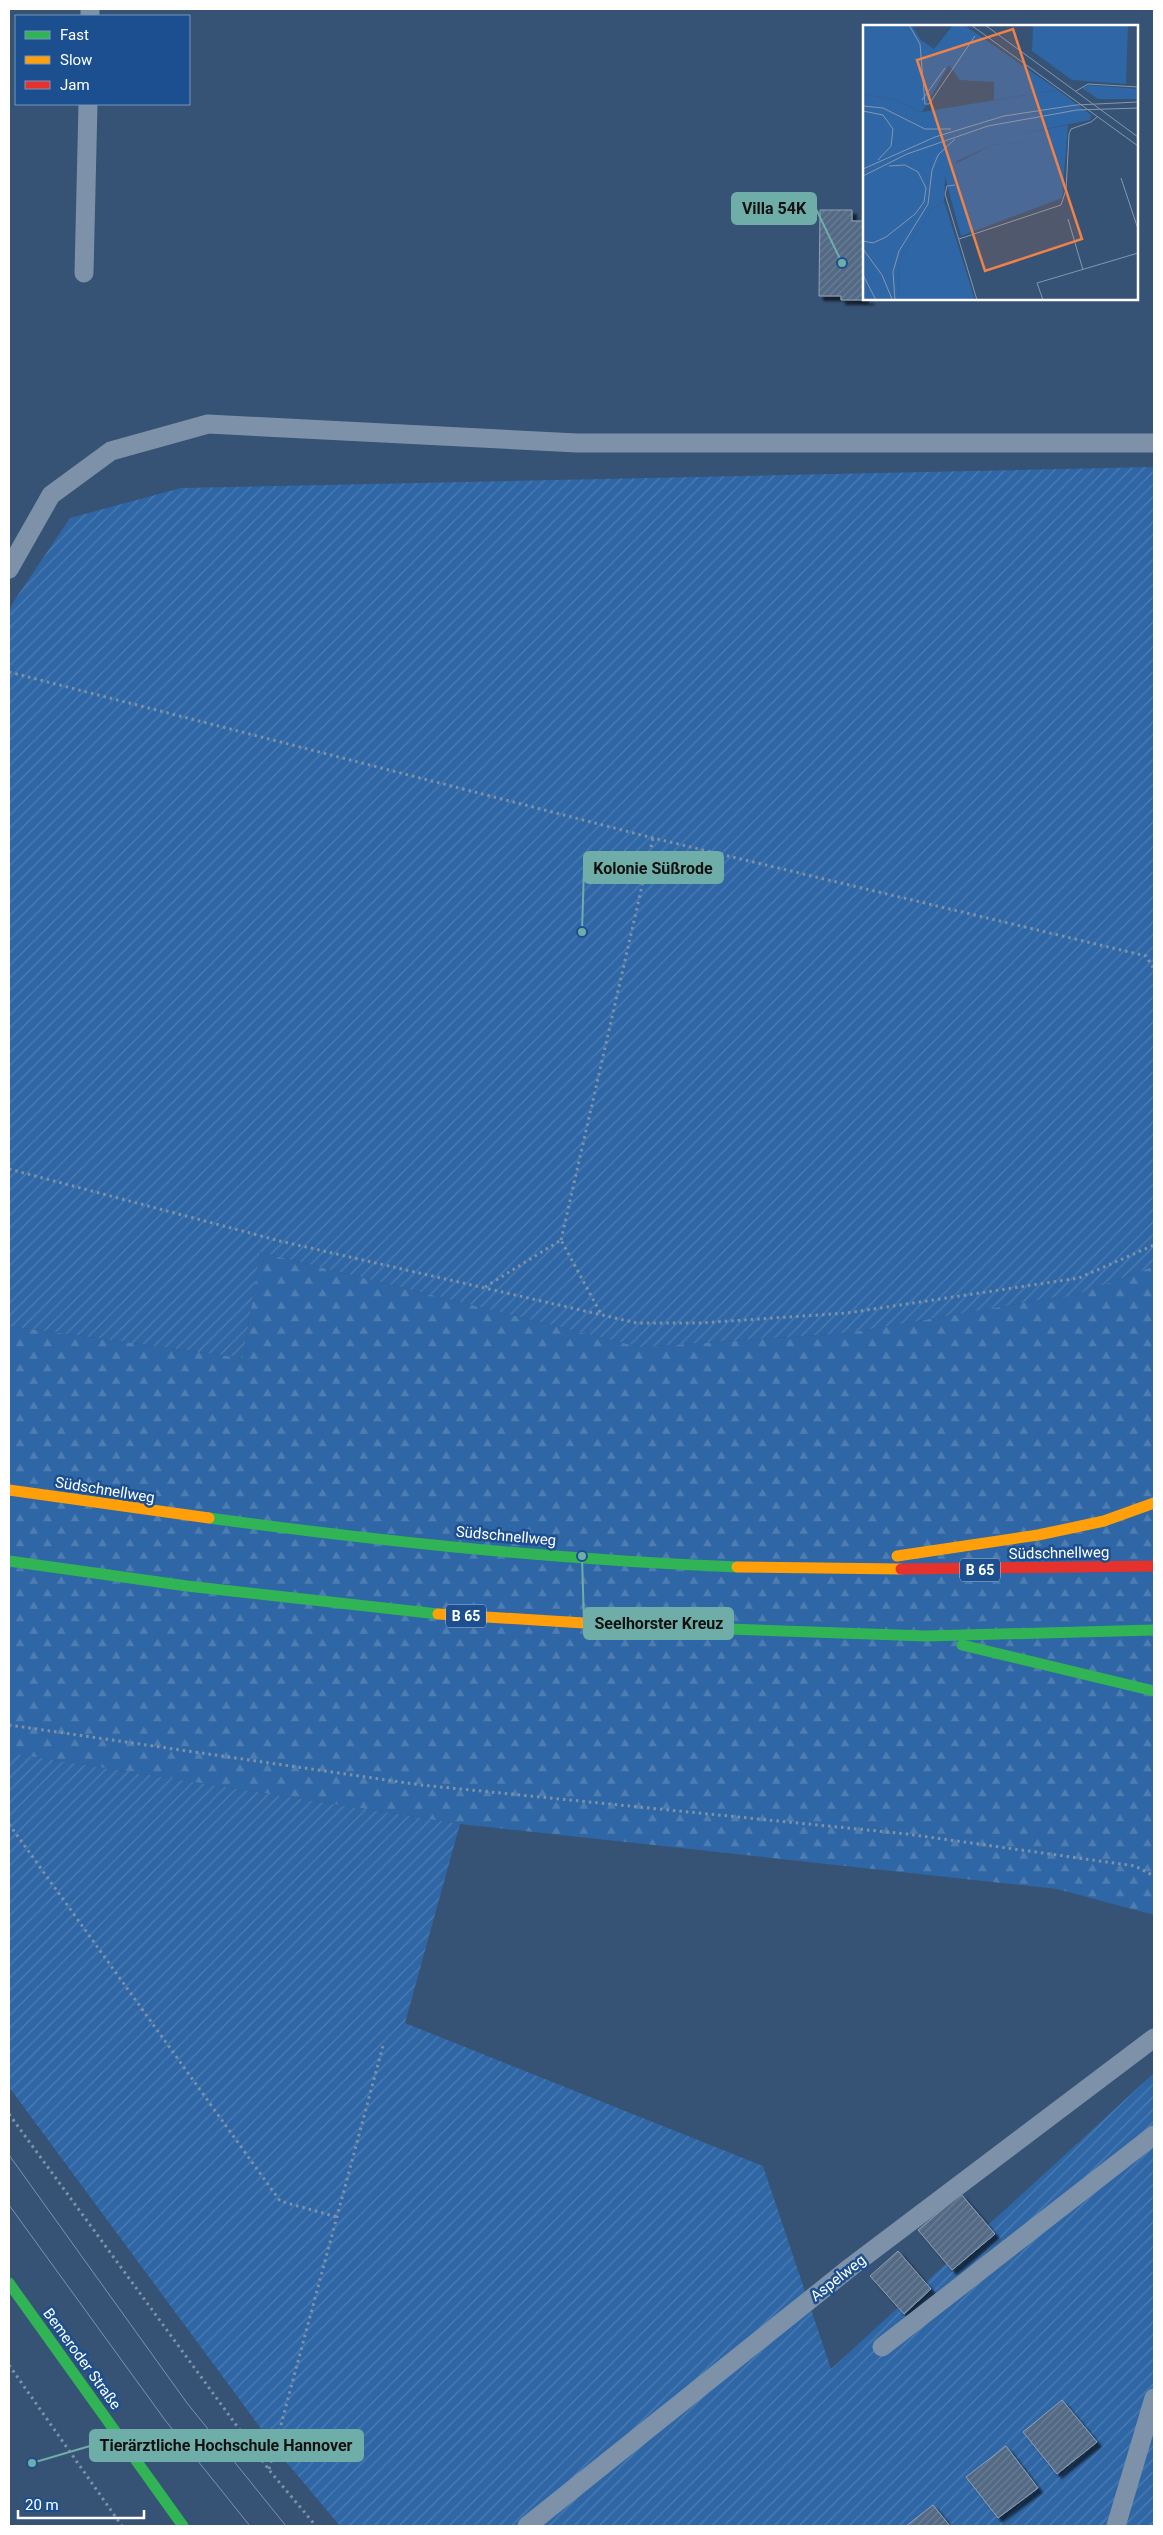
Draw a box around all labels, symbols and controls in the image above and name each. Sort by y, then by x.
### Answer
legend [15,15,190,105]
inset map [863,25,1138,300]
text: Fast [60,26,89,44]
text: Slow [60,51,92,69]
text: Jam [60,76,90,94]
callout: Villa 54K [732,193,816,224]
text: Villa 54K [742,199,807,218]
callout: Kolonie Süßrode [584,852,723,883]
text: Kolonie Süßrode [593,859,713,878]
street label: Südschnellweg [54,1473,156,1507]
street label: Südschnellweg [455,1523,557,1549]
street label: Südschnellweg [1009,1543,1109,1563]
road number: B 65 [960,1558,1000,1582]
road number: B 65 [446,1604,486,1628]
callout: Seelhorster Kreuz [584,1608,733,1639]
text: Seelhorster Kreuz [595,1614,723,1633]
street label: Aspelweg [807,2251,869,2305]
street label: Bemeroder Straße [39,2305,125,2413]
callout: Tierärztliche Hochschule Hannover [90,2430,363,2461]
text: Tierärztliche Hochschule Hannover [100,2436,353,2455]
scale bar [18,2488,144,2520]
text: 20 m [25,2496,59,2514]

